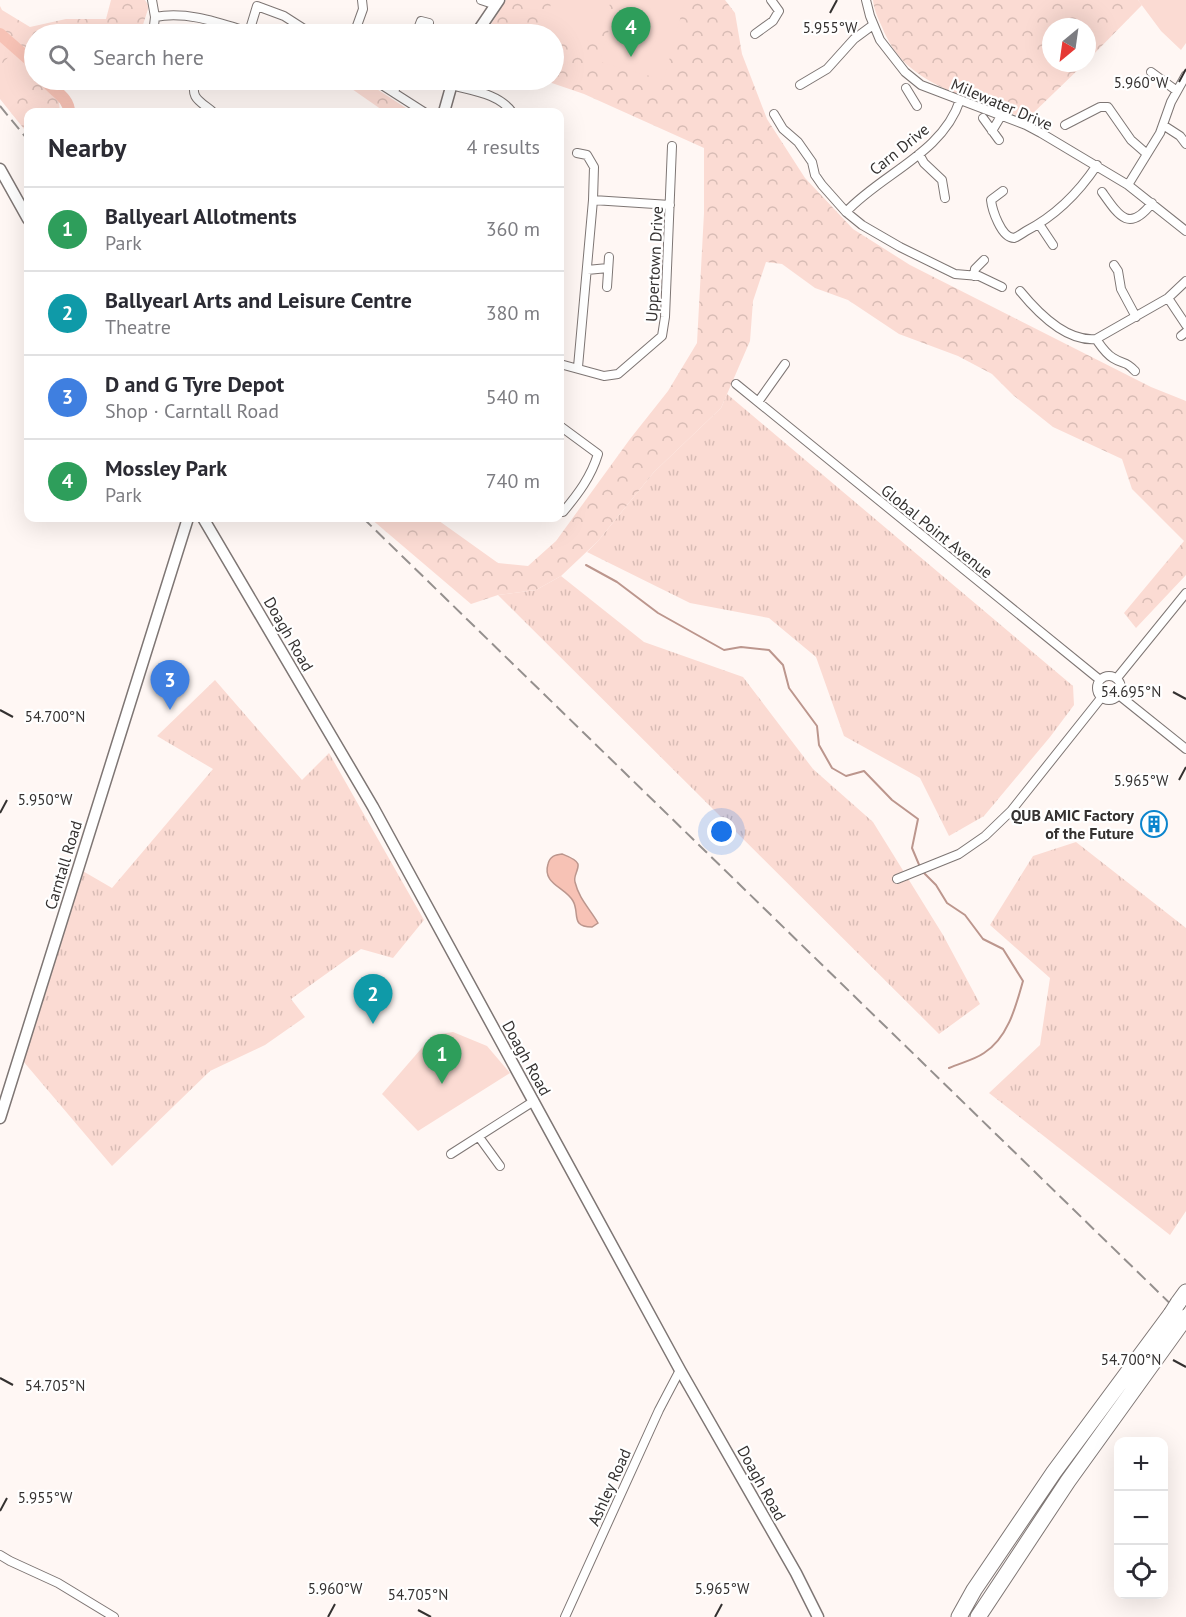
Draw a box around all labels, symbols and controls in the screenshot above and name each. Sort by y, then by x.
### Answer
pin: 4 [612,8,650,57]
text: 5.955°W [803,18,858,37]
north arrow [1042,18,1096,72]
search box [24,24,564,90]
icon: search [45,41,78,74]
text: Search here [93,43,204,71]
text: 5.960°W [1114,73,1169,92]
street label: Milewater Drive [948,74,1056,134]
street label: Carn Drive [865,119,933,179]
text: Nearby [48,131,126,164]
text: 4 results [467,134,540,160]
text: Ballyearl Allotments [105,202,297,230]
street label: Uppertown Drive [641,206,667,322]
text: 1 [62,216,73,242]
text: 360 m [486,216,540,242]
text: Park [105,230,142,256]
text: Ballyearl Arts and Leisure Centre [105,286,412,314]
text: 2 [62,300,73,326]
text: 380 m [486,300,540,326]
text: Theatre [105,314,171,340]
text: D and G Tyre Depot [105,370,284,398]
text: 3 [62,384,73,410]
text: 540 m [486,384,540,410]
text: Shop · Carntall Road [105,398,279,424]
text: Mossley Park [105,454,227,482]
text: 4 [62,468,73,494]
text: 740 m [486,468,540,494]
street label: Global Point Avenue [877,480,997,582]
text: Park [105,482,142,508]
street label: Doagh Road [260,593,318,675]
pin: 3 [150,660,190,710]
text: 54.695°N [1101,682,1161,701]
text: 54.700°N [25,707,85,726]
text: 5.965°W [1114,771,1169,790]
text: 5.950°W [18,790,73,809]
place label: QUB AMIC Factory of the Future [1011,805,1134,843]
building icon: QUB AMIC Factory of the Future [1139,809,1169,839]
your location [707,817,736,846]
street label: Carntall Road [40,818,86,912]
pin: 2 [354,974,392,1024]
street label: Doagh Road [498,1017,556,1099]
pin: 1 [422,1034,462,1084]
text: 54.700°N [1101,1350,1161,1369]
text: 54.705°N [25,1376,85,1395]
map controls [1114,1437,1168,1599]
button: + [1114,1437,1168,1491]
street label: Doagh Road [733,1442,791,1524]
street label: Ashley Road [583,1445,635,1529]
text: 5.955°W [18,1488,73,1507]
button: − [1114,1491,1168,1545]
button: locate [1114,1545,1168,1599]
text: 5.960°W [308,1579,363,1598]
text: 5.965°W [695,1579,750,1598]
text: 54.705°N [388,1585,448,1604]

